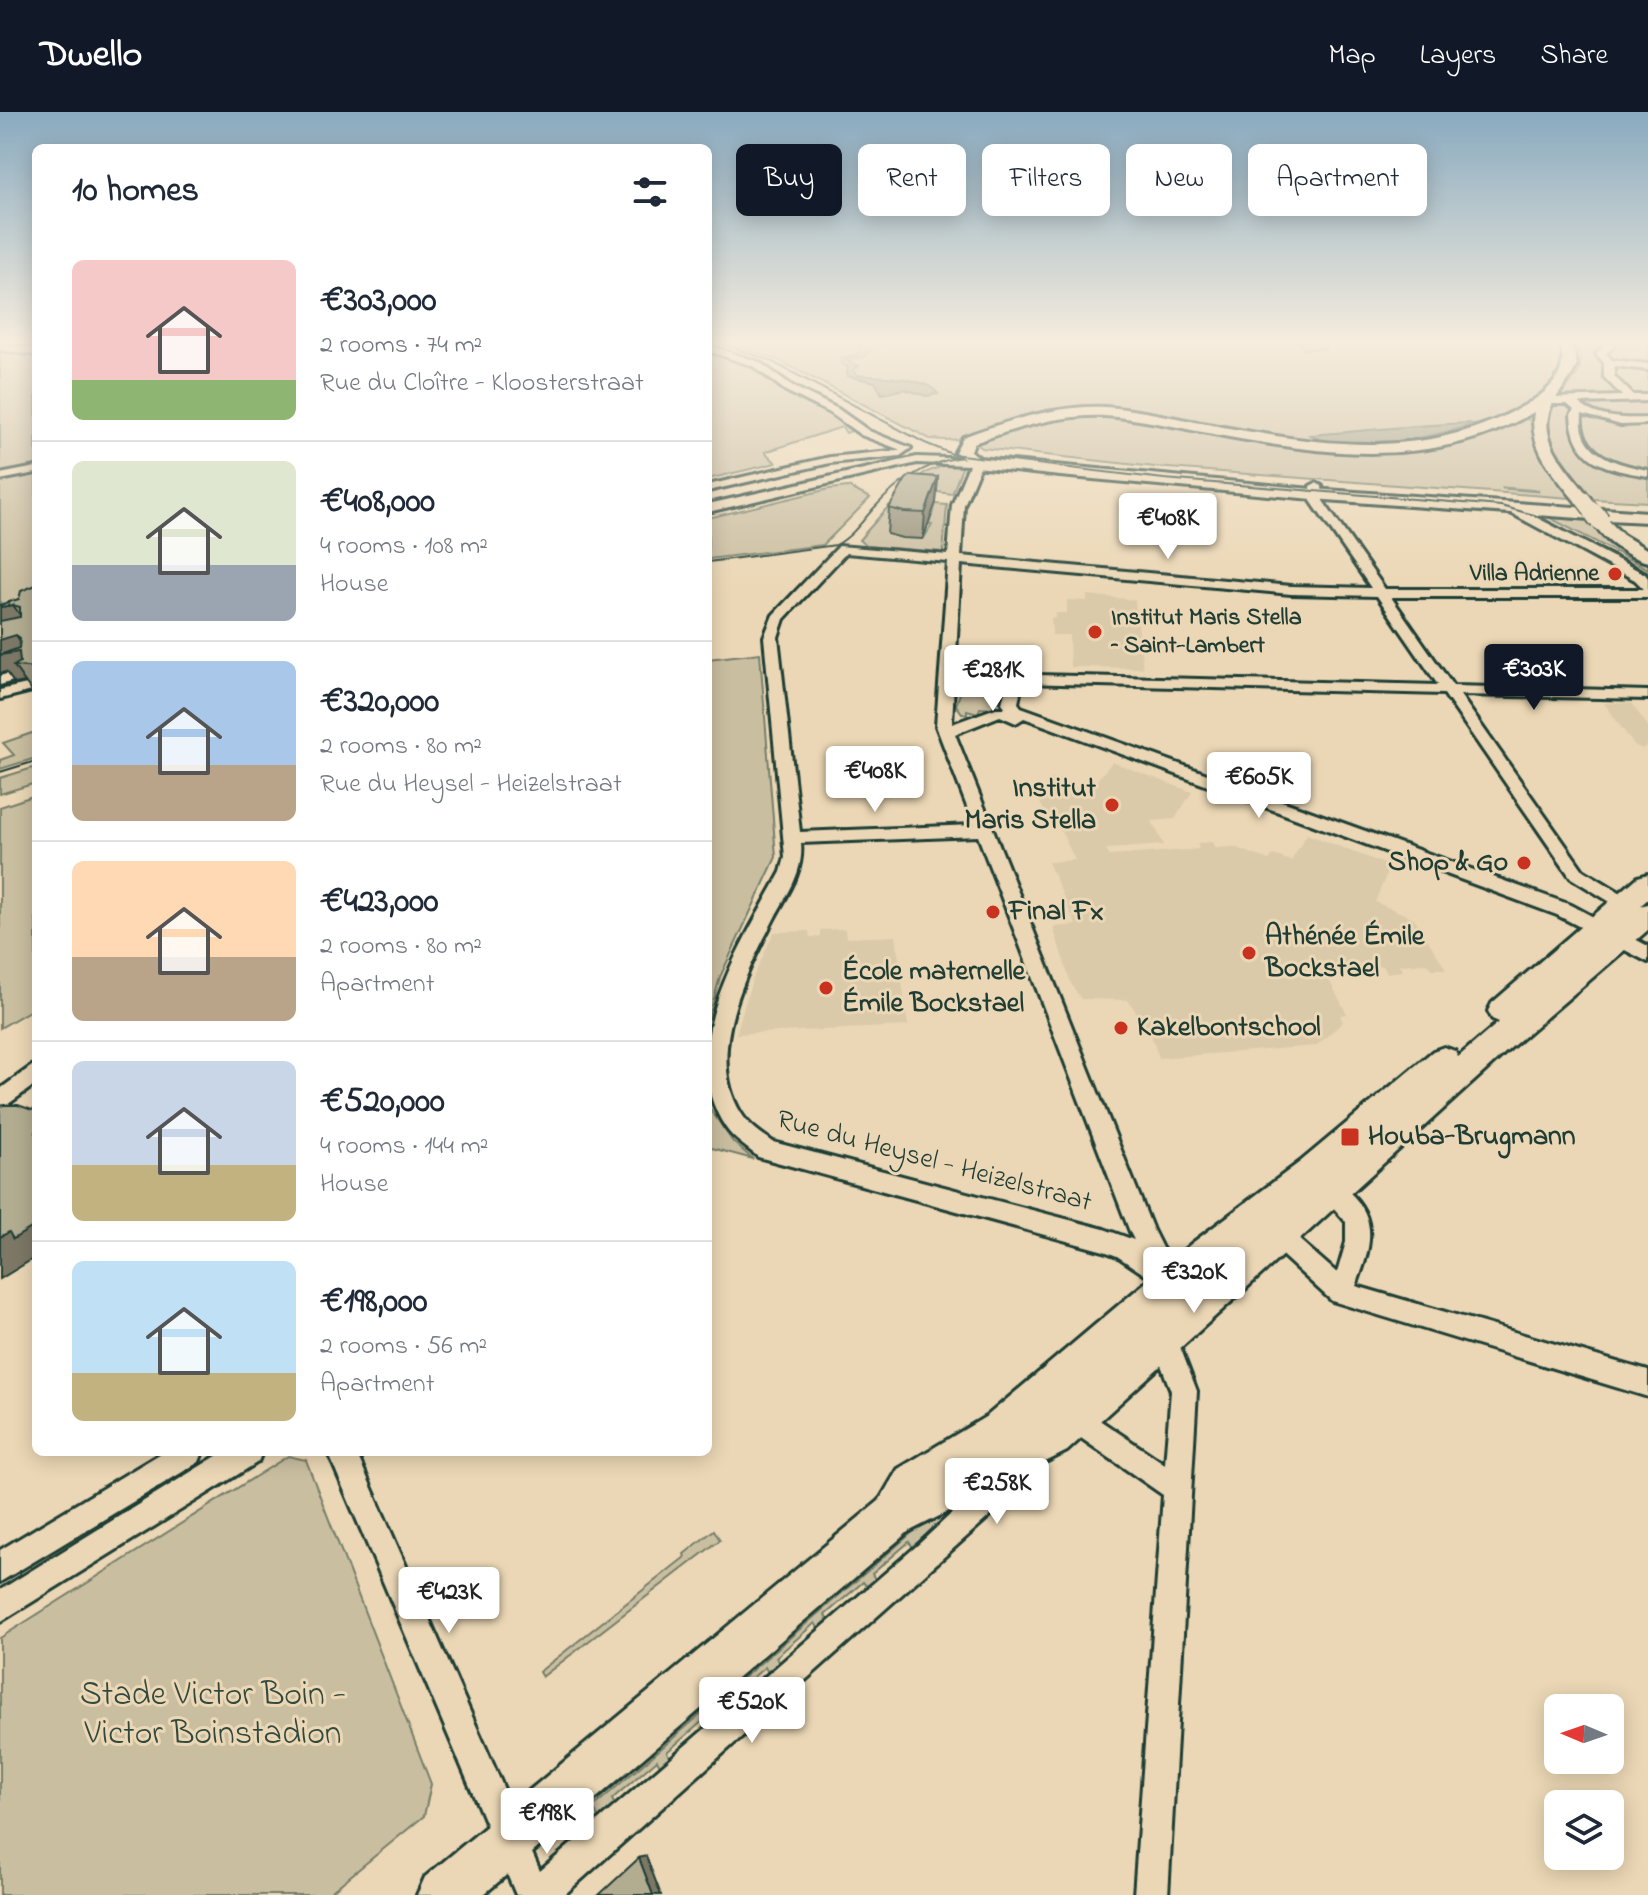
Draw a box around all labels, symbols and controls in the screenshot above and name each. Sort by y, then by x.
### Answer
text: Dwello [40,28,142,84]
text: Map [1328,36,1376,77]
text: Layers [1420,36,1496,77]
text: Share [1540,36,1608,77]
chip: Buy [736,144,842,216]
chip: Rent [858,144,966,216]
chip: Filters [982,144,1110,216]
chip: New [1126,144,1232,216]
chip: Apartment [1248,144,1427,216]
text: 10 homes [72,167,199,217]
icon: filters [628,170,672,214]
text: €303,000 [320,277,436,327]
icon: home [136,292,232,388]
text: 2 rooms · 74 m² [320,327,482,365]
text: Rue du Cloître - Kloosterstraat [320,365,644,403]
text: €408,000 [320,478,435,528]
icon: home [136,493,232,589]
pin: €408K [1112,493,1224,561]
text: €408K [1137,500,1199,538]
text: 4 rooms · 108 m² [320,528,488,566]
place label: Villa Adrienne [1469,557,1600,592]
marker: Villa Adrienne [1606,565,1624,583]
text: House [320,566,388,604]
place label: Institut Maris Stella – Saint-Lambert [1110,601,1302,664]
marker: Institut Maris Stella – Saint-Lambert [1086,623,1104,641]
pin: €303K [1478,644,1590,712]
pin: €281K [937,645,1049,713]
text: €303K [1502,651,1566,689]
text: €281K [962,652,1024,690]
text: €320,000 [320,678,439,728]
icon: home [136,693,232,789]
text: 2 rooms · 80 m² [320,728,482,766]
pin: €408K [819,746,931,814]
pin: €605K [1203,752,1315,820]
text: €408K [844,753,906,791]
text: €605K [1225,759,1293,797]
text: Rue du Heysel - Heizelstraat [320,766,622,804]
place label: Institut Maris Stella [964,769,1097,842]
marker: Institut Maris Stella [1103,796,1121,814]
place label: Shop & Go [1388,843,1508,884]
marker: Shop & Go [1515,854,1533,872]
text: €423,000 [320,878,439,928]
place label: Final Fx [1007,892,1104,933]
icon: home [136,893,232,989]
marker: Final Fx [984,903,1002,921]
place label: Athénée Émile Bockstael [1263,917,1426,990]
text: 2 rooms · 80 m² [320,928,482,966]
marker: Athénée Émile Bockstael [1240,944,1258,962]
place label: École maternelle Émile Bockstael [842,952,1027,1025]
text: Apartment [320,966,434,1004]
marker: École maternelle Émile Bockstael [817,979,835,997]
place label: Kakelbontschool [1137,1008,1321,1049]
marker: Kakelbontschool [1112,1019,1130,1037]
text: €520,000 [320,1078,445,1128]
icon: home [136,1093,232,1189]
street label: Rue du Heysel - Heizelstraat [772,1100,1096,1224]
place label: Houba-Brugmann [1368,1117,1576,1159]
marker: Houba-Brugmann [1339,1126,1361,1148]
text: 4 rooms · 144 m² [320,1128,488,1166]
text: House [320,1166,388,1204]
pin: €320K [1138,1247,1250,1315]
text: €320K [1161,1254,1227,1292]
text: €198,000 [320,1278,427,1328]
icon: home [136,1293,232,1389]
text: 2 rooms · 56 m² [320,1328,487,1366]
text: Apartment [320,1366,434,1404]
pin: €258K [941,1458,1053,1526]
text: €258K [963,1465,1031,1503]
pin: €423K [393,1567,505,1635]
text: €423K [416,1574,482,1612]
park label: Stade Victor Boin - Victor Boinstadion [80,1671,346,1760]
pin: €520K [696,1677,808,1745]
text: €520K [717,1684,787,1722]
north arrow [1544,1694,1624,1774]
map controls [1544,1694,1624,1870]
pin: €198K [491,1788,603,1856]
button: layers [1544,1790,1624,1870]
text: €198K [519,1795,575,1833]

